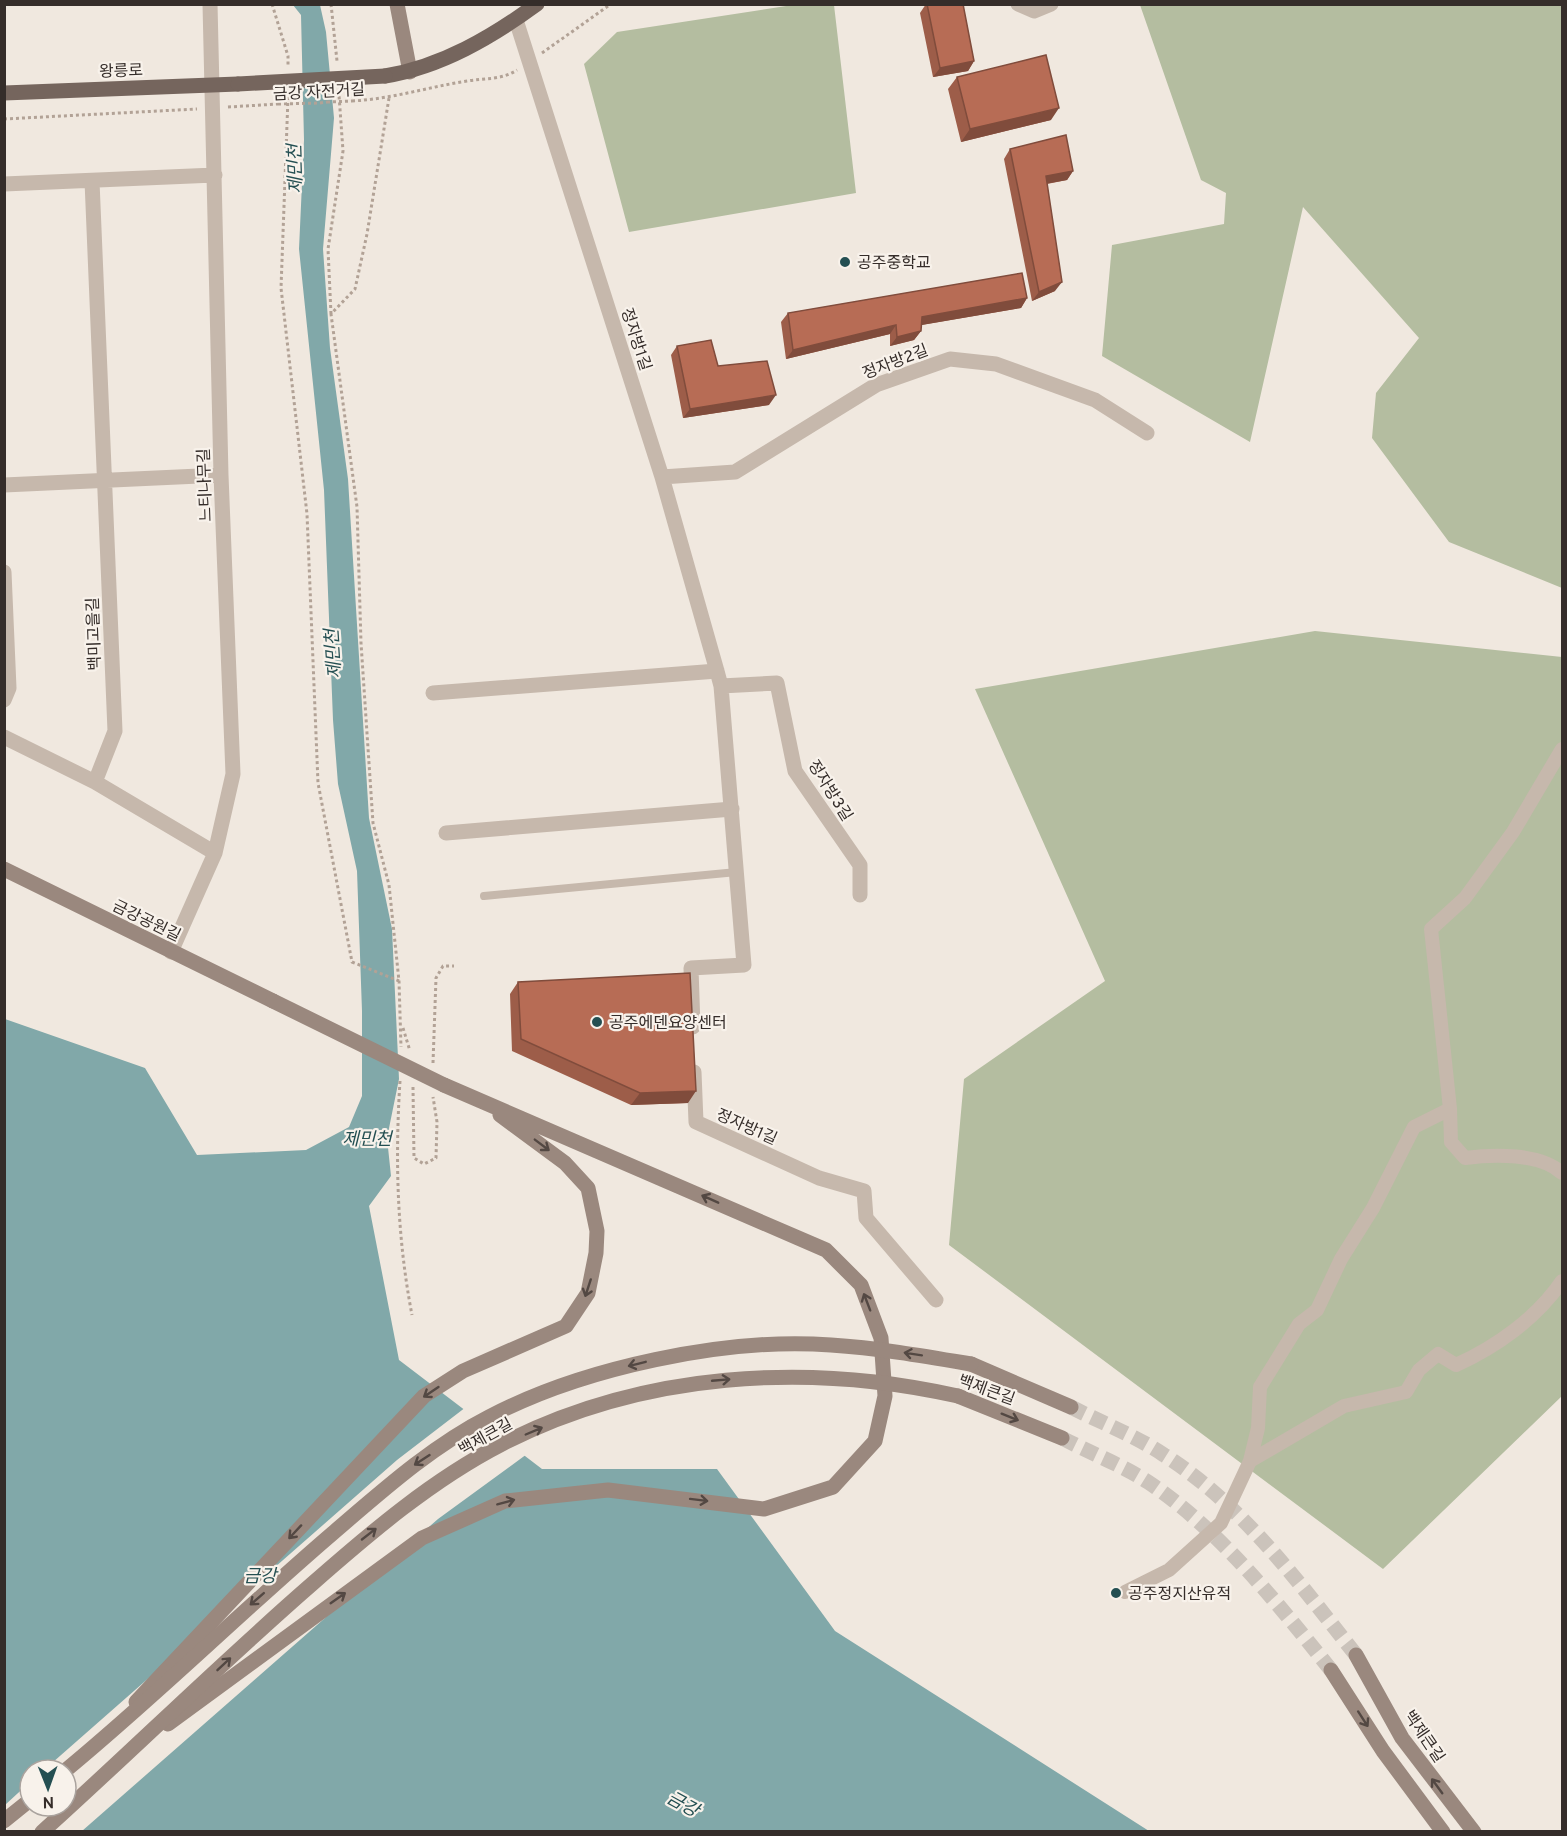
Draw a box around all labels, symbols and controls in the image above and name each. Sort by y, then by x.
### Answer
street label: 왕릉로 [99,61,144,83]
street label: 금강 자전거길 [273,81,366,105]
water label: 제민천 [284,141,309,194]
place label: 공주중학교 [857,254,931,274]
marker: 공주중학교 [838,255,852,269]
street label: 정자방1길 [616,306,655,374]
street label: 정자방2길 [860,341,931,385]
street label: 느티나무길 [195,448,217,522]
street label: 백미고을길 [84,597,106,671]
water label: 제민천 [321,626,348,679]
street label: 정자방3길 [803,757,856,825]
street label: 금강공원길 [109,897,184,947]
place label: 공주에덴요양센터 [609,1014,727,1034]
marker: 공주에덴요양센터 [590,1015,604,1029]
street label: 정자방1길 [712,1106,780,1150]
water label: 제민천 [342,1129,394,1152]
one-way arrow [533,1139,549,1152]
one-way arrow [701,1192,719,1204]
one-way arrow [581,1278,592,1297]
one-way arrow [861,1293,872,1312]
one-way arrow [904,1348,924,1359]
one-way arrow [628,1359,647,1371]
street label: 백제큰길 [955,1371,1017,1410]
one-way arrow [711,1375,731,1386]
one-way arrow [423,1386,439,1398]
one-way arrow [1000,1412,1019,1423]
street label: 백제큰길 [455,1415,517,1461]
one-way arrow [524,1425,542,1436]
one-way arrow [414,1455,431,1467]
one-way arrow [689,1495,708,1506]
one-way arrow [496,1496,515,1508]
one-way arrow [288,1524,302,1539]
one-way arrow [361,1528,377,1541]
water label: 금강 [243,1566,279,1589]
place label: 공주정지산유적 [1128,1585,1231,1605]
marker: 공주정지산유적 [1109,1586,1123,1600]
one-way arrow [249,1592,264,1606]
one-way arrow [329,1592,345,1605]
one-way arrow [216,1656,231,1671]
street label: 백제큰길 [1399,1707,1448,1767]
one-way arrow [1357,1710,1369,1727]
north arrow [18,1758,78,1818]
one-way arrow [1431,1778,1443,1794]
water label: 금강 [662,1787,704,1825]
text: N [42,1791,54,1811]

